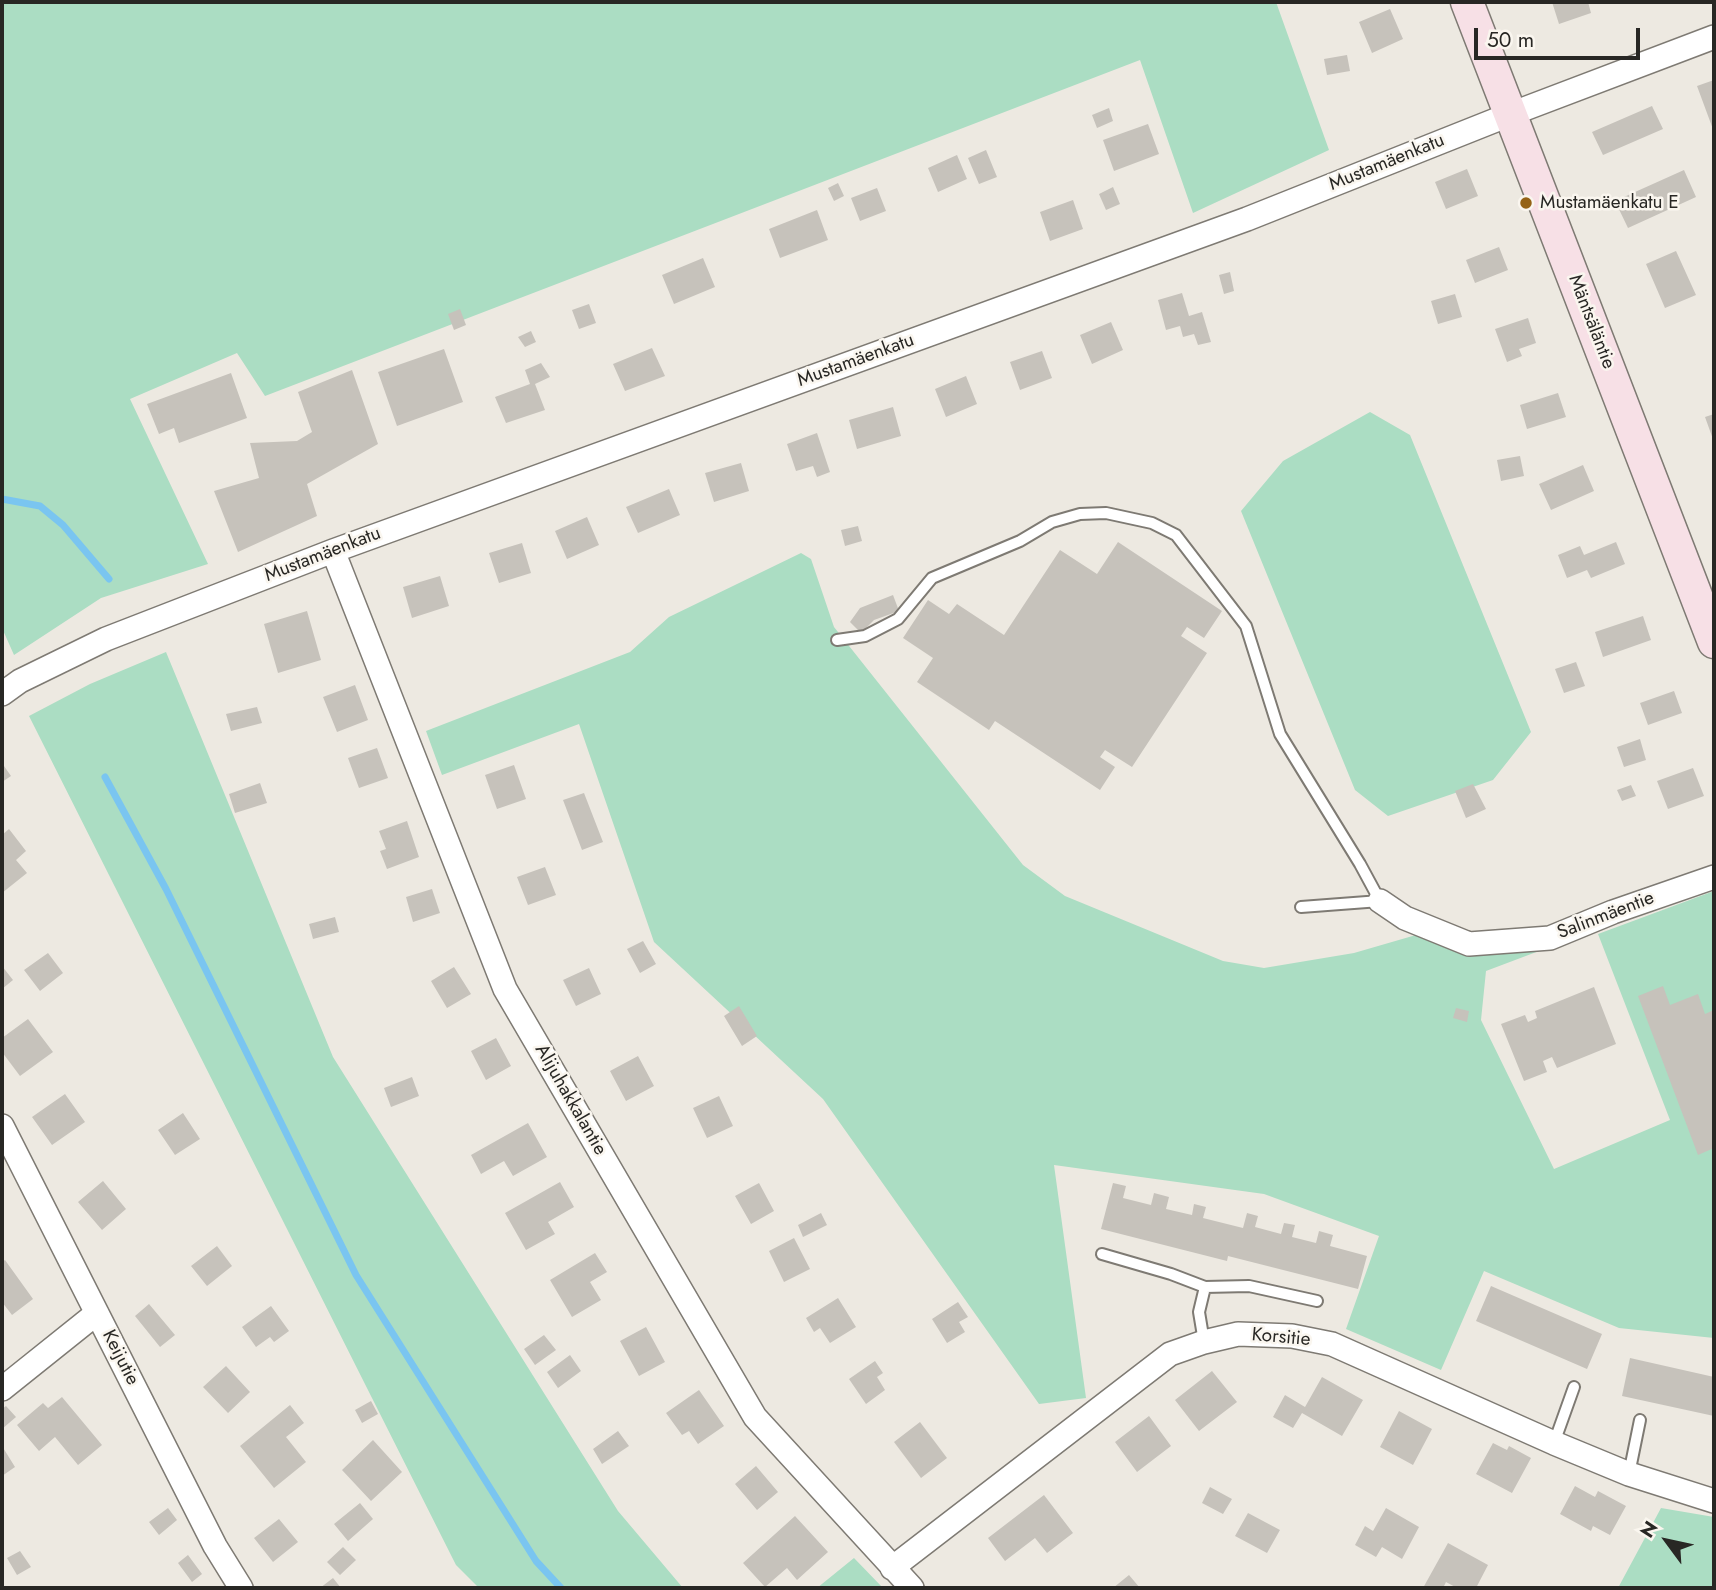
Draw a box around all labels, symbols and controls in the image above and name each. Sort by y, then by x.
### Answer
scale bar [1478,14,1644,58]
text: 50 m [1487,25,1534,55]
street label: Mustamäenkatu [1326,129,1448,197]
place label: Mustamäenkatu E [1540,192,1679,214]
marker: Mustamäenkatu E [1518,195,1534,211]
street label: Mäntsäläntie [1563,272,1619,372]
street label: Mustamäenkatu [795,329,917,393]
street label: Mustamäenkatu [262,522,384,588]
street label: Salinmäentie [1554,887,1658,945]
street label: Alijuhakkalantie [529,1040,611,1160]
street label: Korsitie [1251,1324,1311,1352]
street label: Keijutie [96,1327,144,1389]
north arrow [1632,1506,1702,1576]
text: N [1634,1516,1664,1543]

